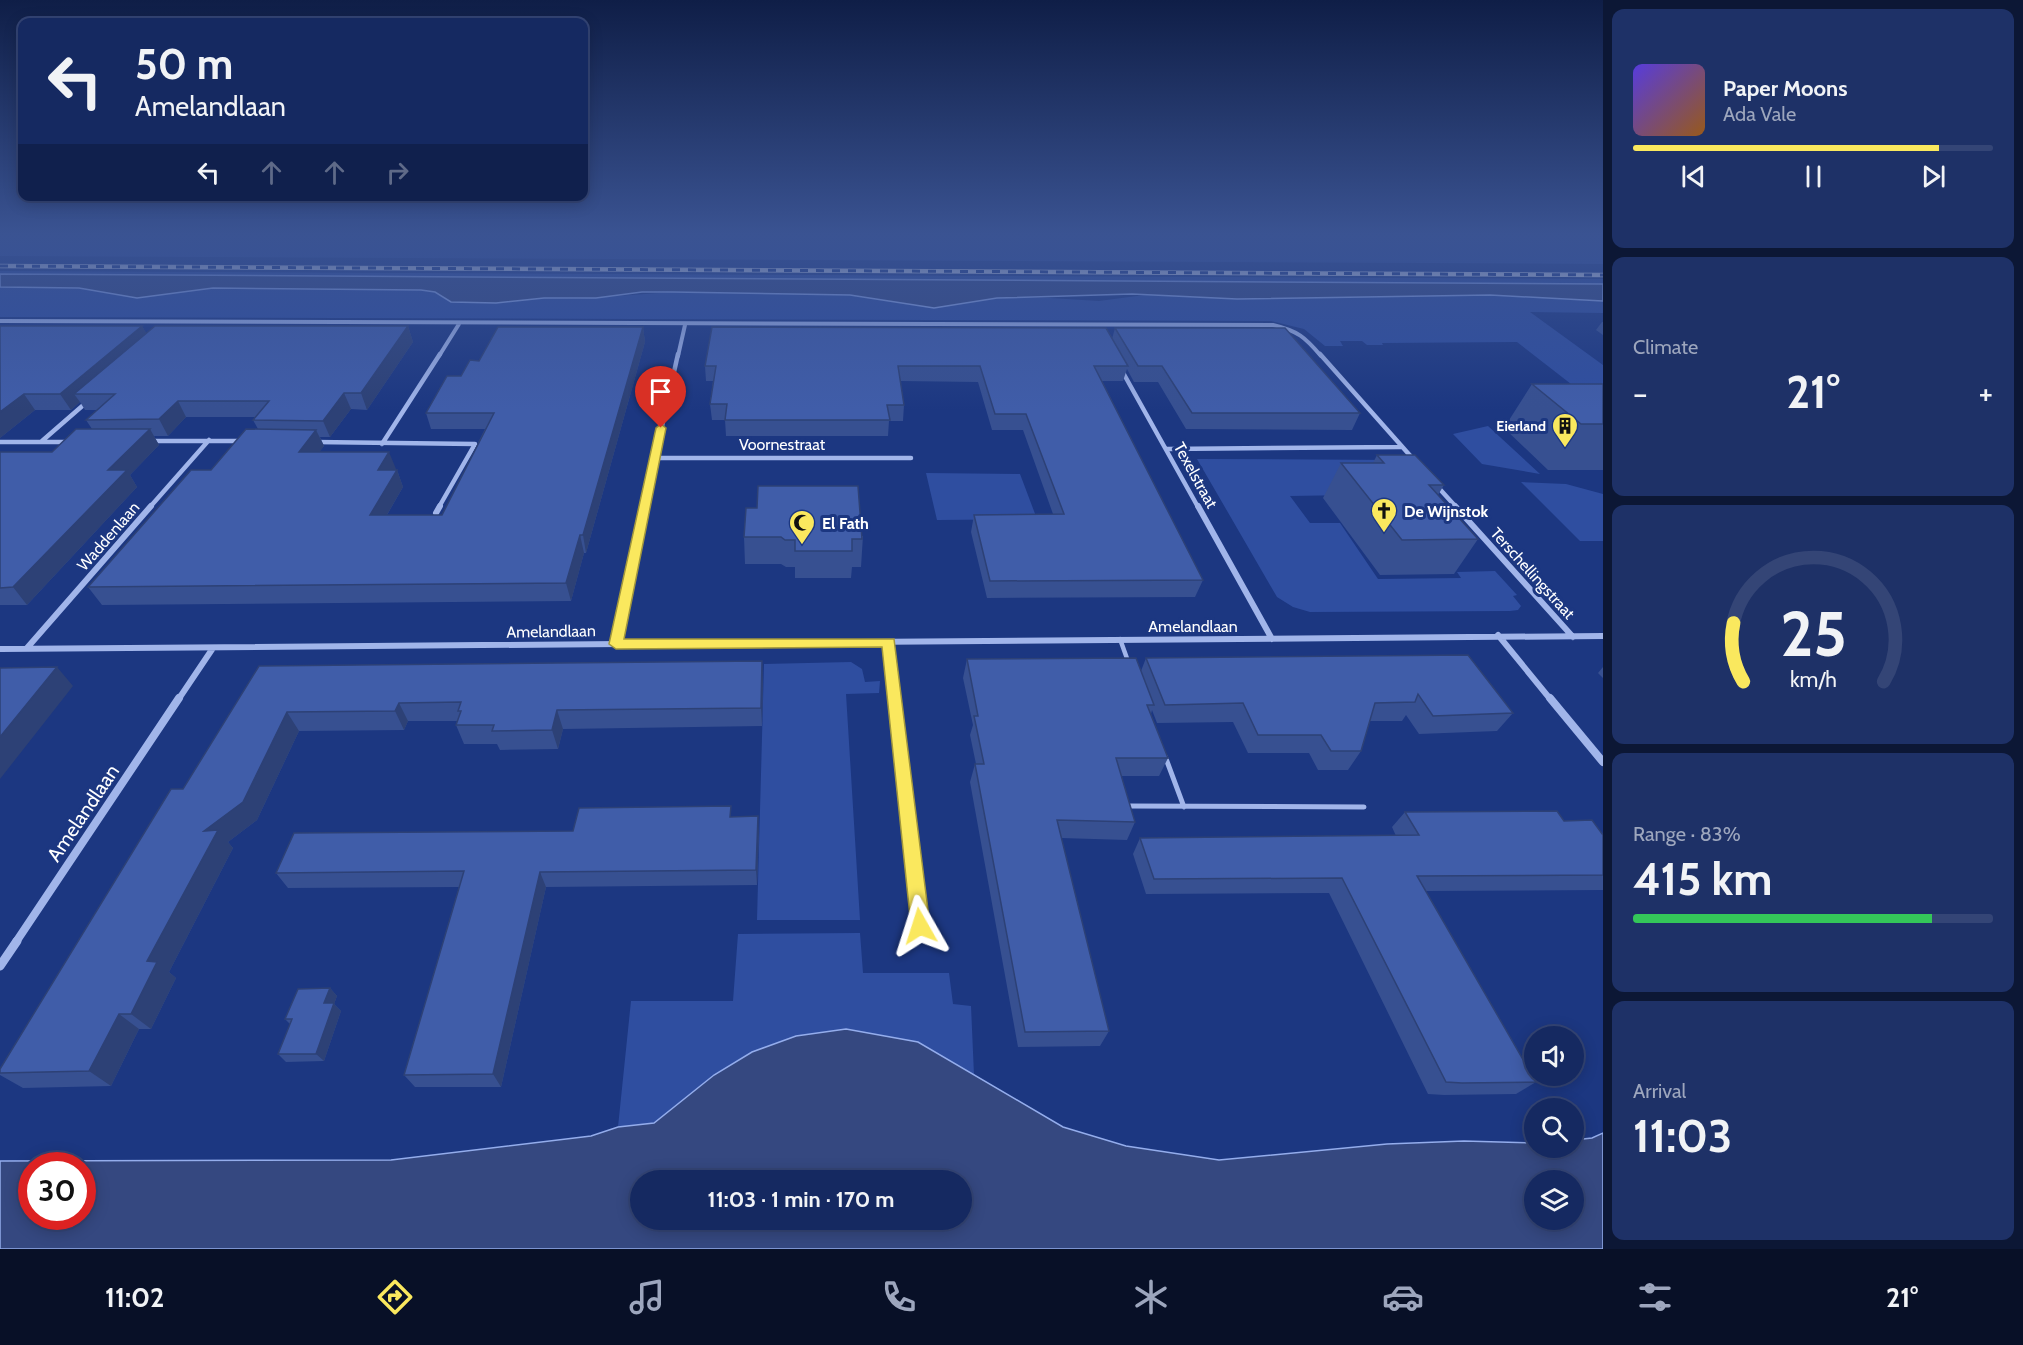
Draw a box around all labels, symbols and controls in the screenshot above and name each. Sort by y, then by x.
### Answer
text: 50 m [135,38,233,90]
icon: left [36,42,114,120]
text: Paper Moons [1723,75,1847,102]
text: Amelandlaan [135,90,286,123]
text: Ada Vale [1723,102,1796,126]
icon: left [192,156,225,189]
icon: ahead [255,156,288,189]
icon: ahead [318,156,351,189]
icon: right [381,156,414,189]
icon: previous [1677,160,1710,193]
icon: pause [1797,160,1830,193]
icon: next [1917,160,1950,193]
text: Climate [1633,335,1698,359]
text: 21° [1786,365,1840,419]
pin [635,366,686,428]
text: − [1633,373,1648,413]
text: + [1978,373,1993,413]
icon: arrive [644,375,677,408]
building icon: Eierland [1550,411,1580,449]
place label: Eierland [1496,417,1546,435]
street label: Voornestraat [739,435,826,454]
street label: Texelstraat [1170,439,1222,512]
church icon: De Wijnstok [1369,496,1399,534]
street label: Waddenlaan [73,498,144,575]
place label: De Wijnstok [1404,502,1488,521]
mosque icon: El Fath [787,508,817,546]
place label: El Fath [822,514,869,533]
street label: Terschellingstraat [1487,524,1579,623]
text: 25 [1780,596,1846,672]
street label: Amelandlaan [1148,617,1238,636]
street label: Amelandlaan [506,621,596,642]
text: km/h [1790,666,1836,692]
street label: Amelandlaan [42,760,124,866]
text: Range · 83% [1633,822,1741,846]
text: 415 km [1633,852,1772,906]
position arrow [888,894,952,958]
map controls [1524,1026,1584,1230]
button: sound [1524,1026,1584,1086]
text: Arrival [1633,1079,1686,1103]
button: search [1524,1098,1584,1158]
text: 11:03 [1633,1109,1732,1163]
speed limit sign: 30 [18,1152,96,1230]
button: layers [1524,1170,1584,1230]
text: 11:03 · 1 min · 170 m [708,1186,894,1213]
icon: directions [374,1276,416,1318]
icon: music [626,1276,668,1318]
icon: phone [878,1276,920,1318]
icon: climate [1130,1276,1172,1318]
icon: car [1382,1276,1424,1318]
icon: filters [1634,1276,1676,1318]
text: 11:02 [105,1281,164,1314]
text: 21° [1886,1281,1918,1314]

